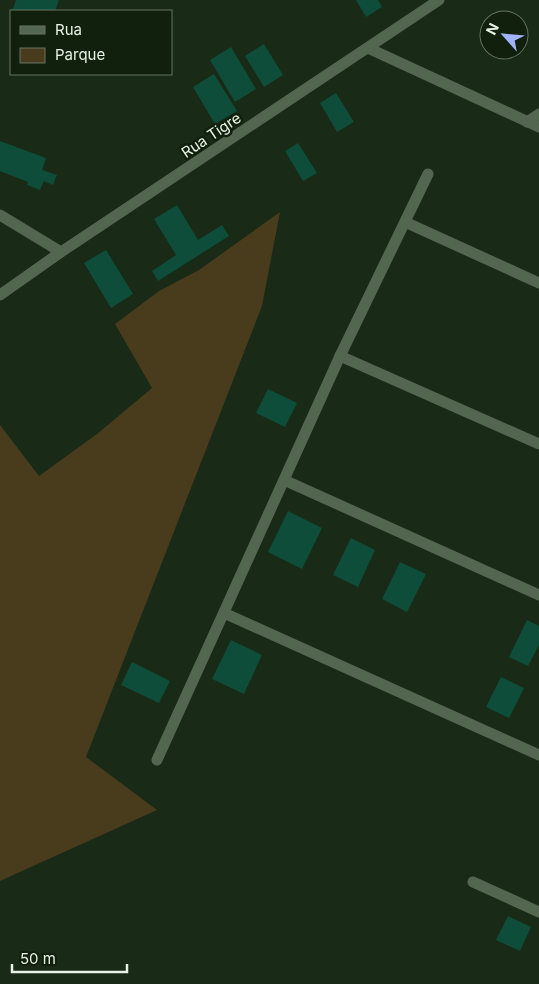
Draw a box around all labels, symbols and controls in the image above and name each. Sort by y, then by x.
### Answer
legend [10,10,172,75]
north arrow [479,10,529,60]
text: Rua [55,20,82,39]
text: N [482,20,502,37]
text: Parque [55,45,105,64]
street label: Rua Tigre [178,108,244,162]
scale bar [12,942,128,974]
text: 50 m [20,949,56,968]

